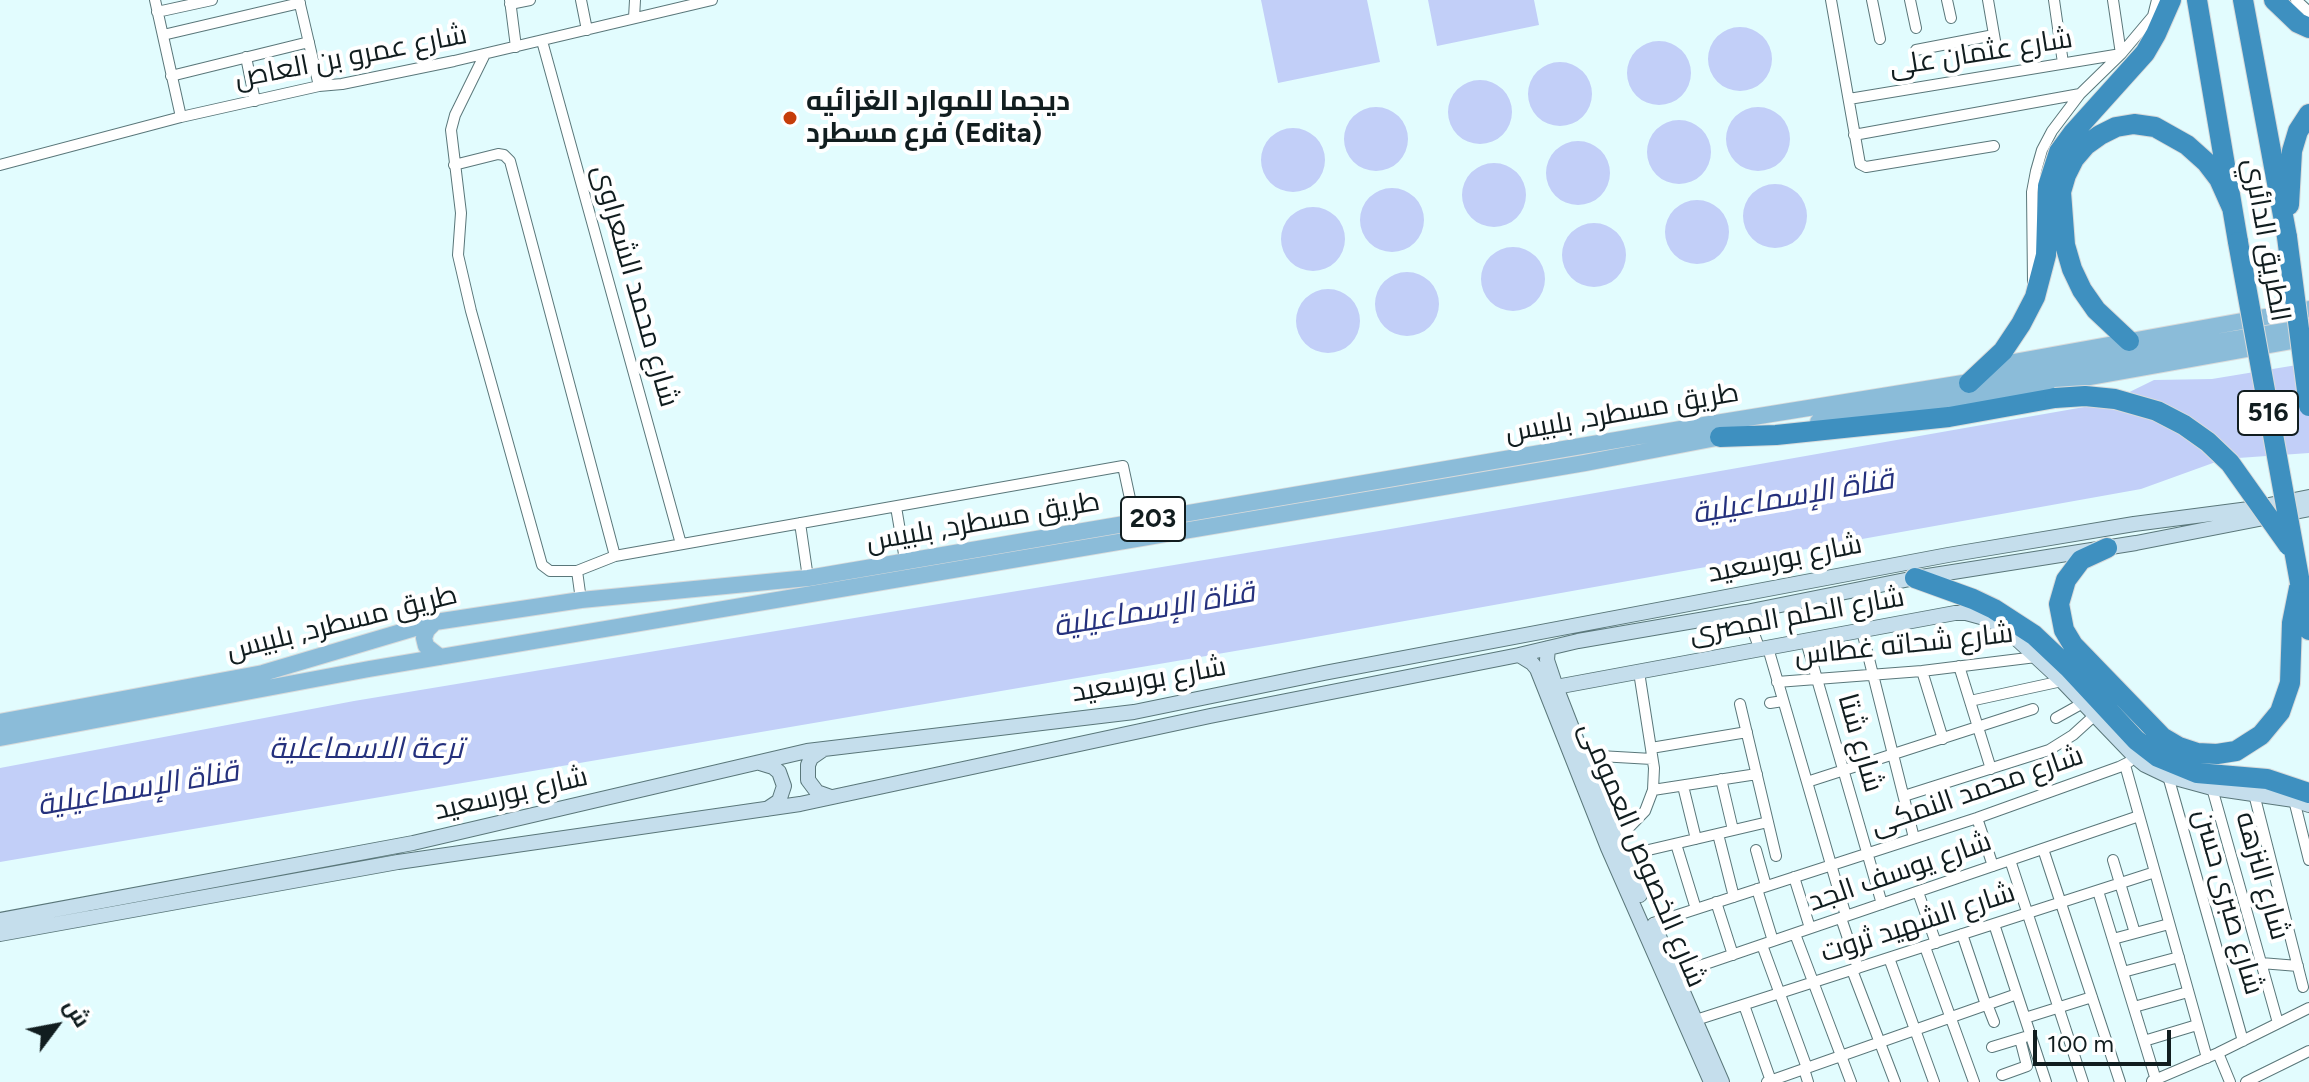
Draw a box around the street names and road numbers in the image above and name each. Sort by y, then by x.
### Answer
street label: شارع عمرو بن العاص [232,18,470,96]
street label: شارع عثمان على [1887,22,2075,84]
street label: الطريق الدائري [2235,156,2297,324]
street label: شارع محمد الشعراوى [584,161,686,411]
street label: طريق مسطرد, بلبيس [1503,376,1741,450]
road number: 516 [2238,391,2298,435]
street label: طريق مسطرد, بلبيس [864,485,1102,559]
road number: 203 [1121,497,1185,541]
street label: شارع بورسعيد [1705,528,1865,590]
street label: طريق مسطرد, بلبيس [223,578,461,668]
street label: شارع الحلم المصرى [1687,581,1907,651]
street label: شارع شحاته غطاس [1793,617,2015,673]
street label: شارع بورسعيد [1069,650,1229,710]
street label: شارع شتا [1830,690,1890,796]
street label: شارع الخصوص العمومى [1571,718,1713,992]
street label: شارع محمد النمكى [1866,739,2088,843]
street label: شارع بورسعيد [431,760,591,828]
street label: شارع صبرى حسن [2185,805,2271,999]
street label: شارع النزهه [2228,808,2296,944]
street label: شارع يوسف الجد [1804,825,1996,919]
street label: شارع الشهيد ثروت [1817,876,2019,970]

